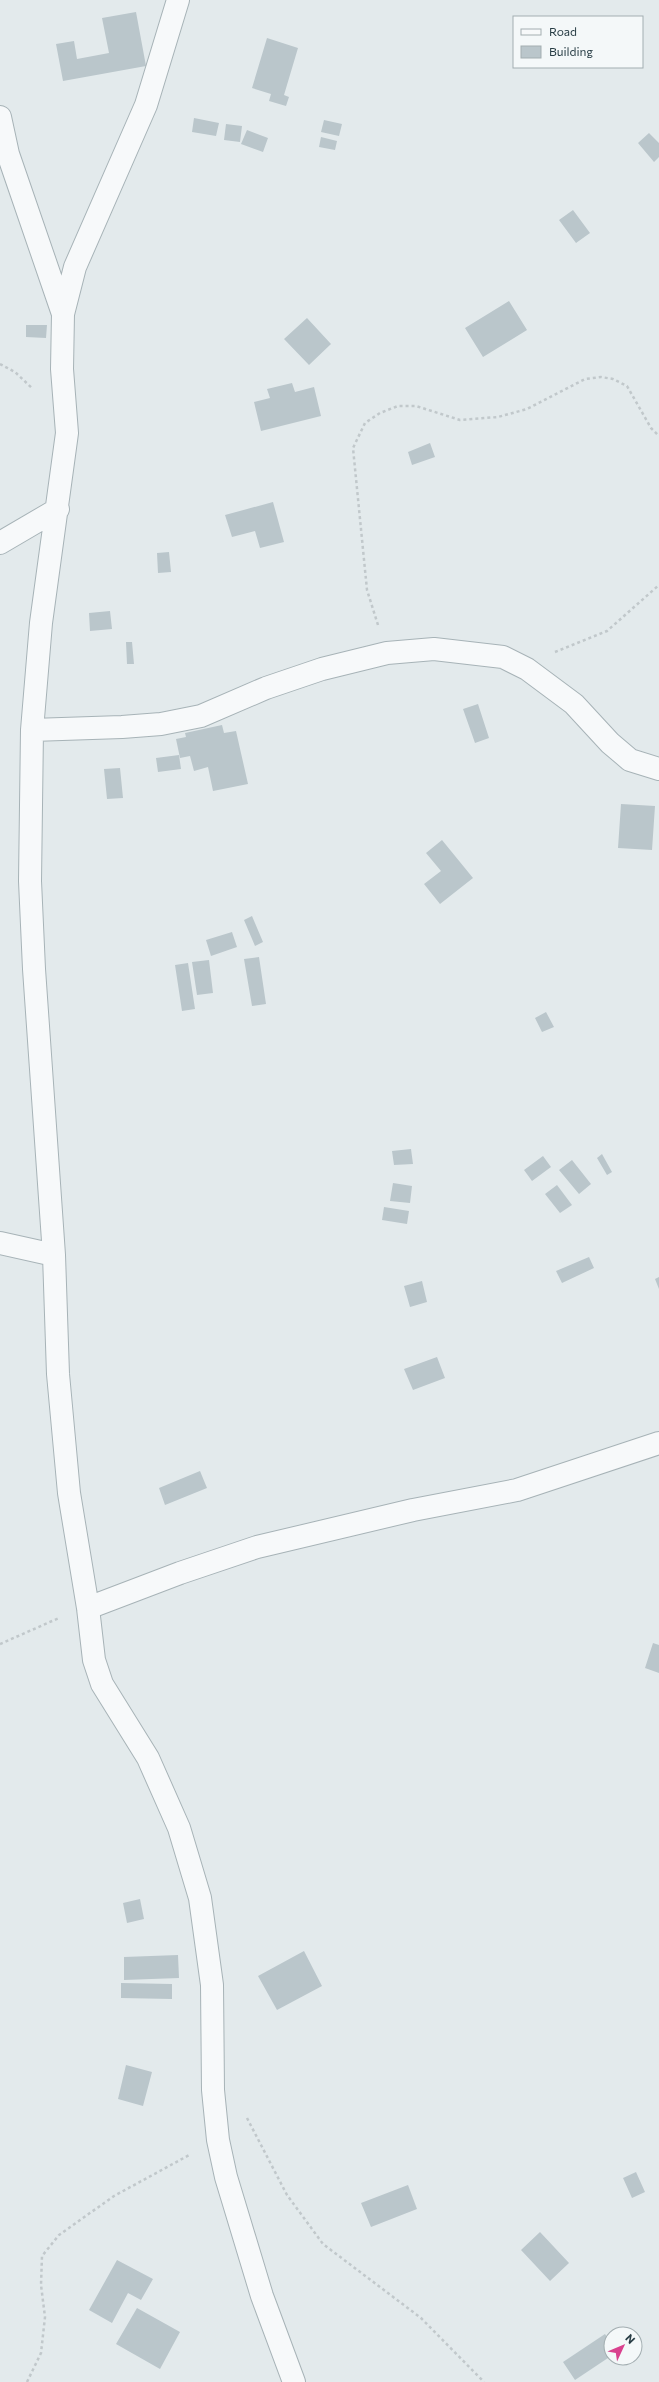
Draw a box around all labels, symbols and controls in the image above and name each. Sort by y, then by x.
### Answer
legend [513,16,643,68]
text: Road [549,24,577,38]
text: Building [549,44,593,58]
north arrow [603,2326,643,2366]
text: N [623,2331,638,2346]

